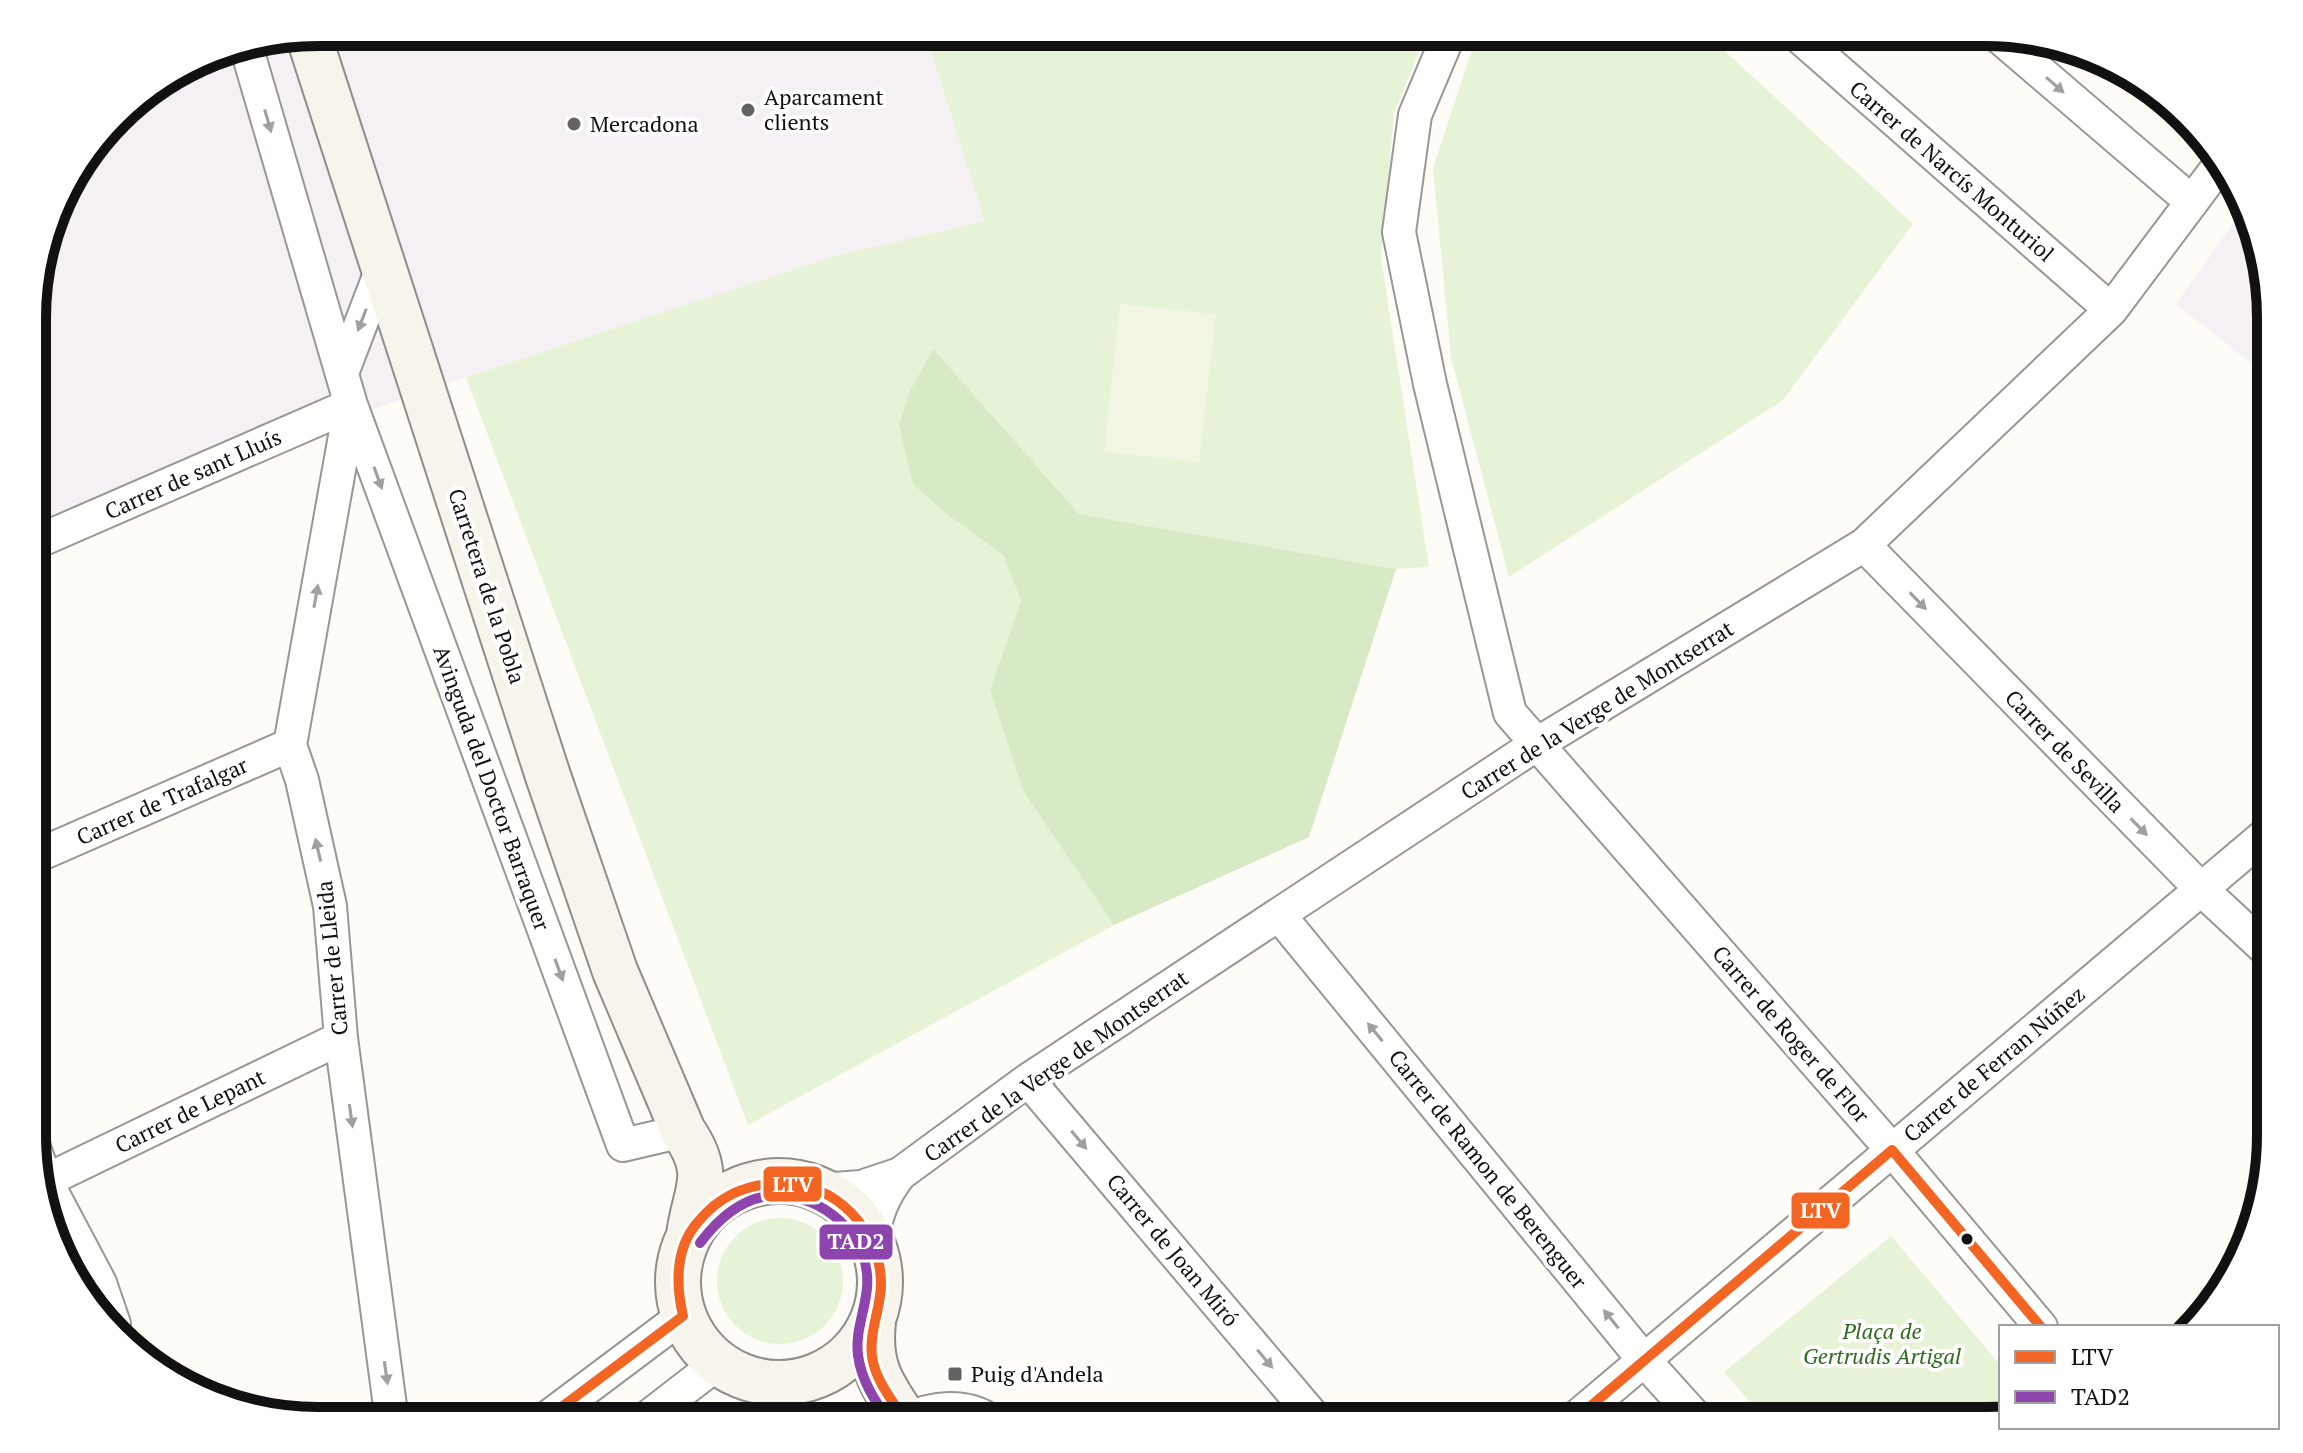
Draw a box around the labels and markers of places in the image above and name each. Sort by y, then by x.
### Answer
place label: Aparcament clients [764,82,884,136]
marker: Aparcament clients [739,101,757,119]
place label: Mercadona [590,109,699,138]
marker: Mercadona [565,115,583,133]
unlabelled marker [1959,1231,1975,1247]
place label: Puig d'Andela [971,1359,1104,1388]
marker: Puig d'Andela [946,1365,964,1383]

